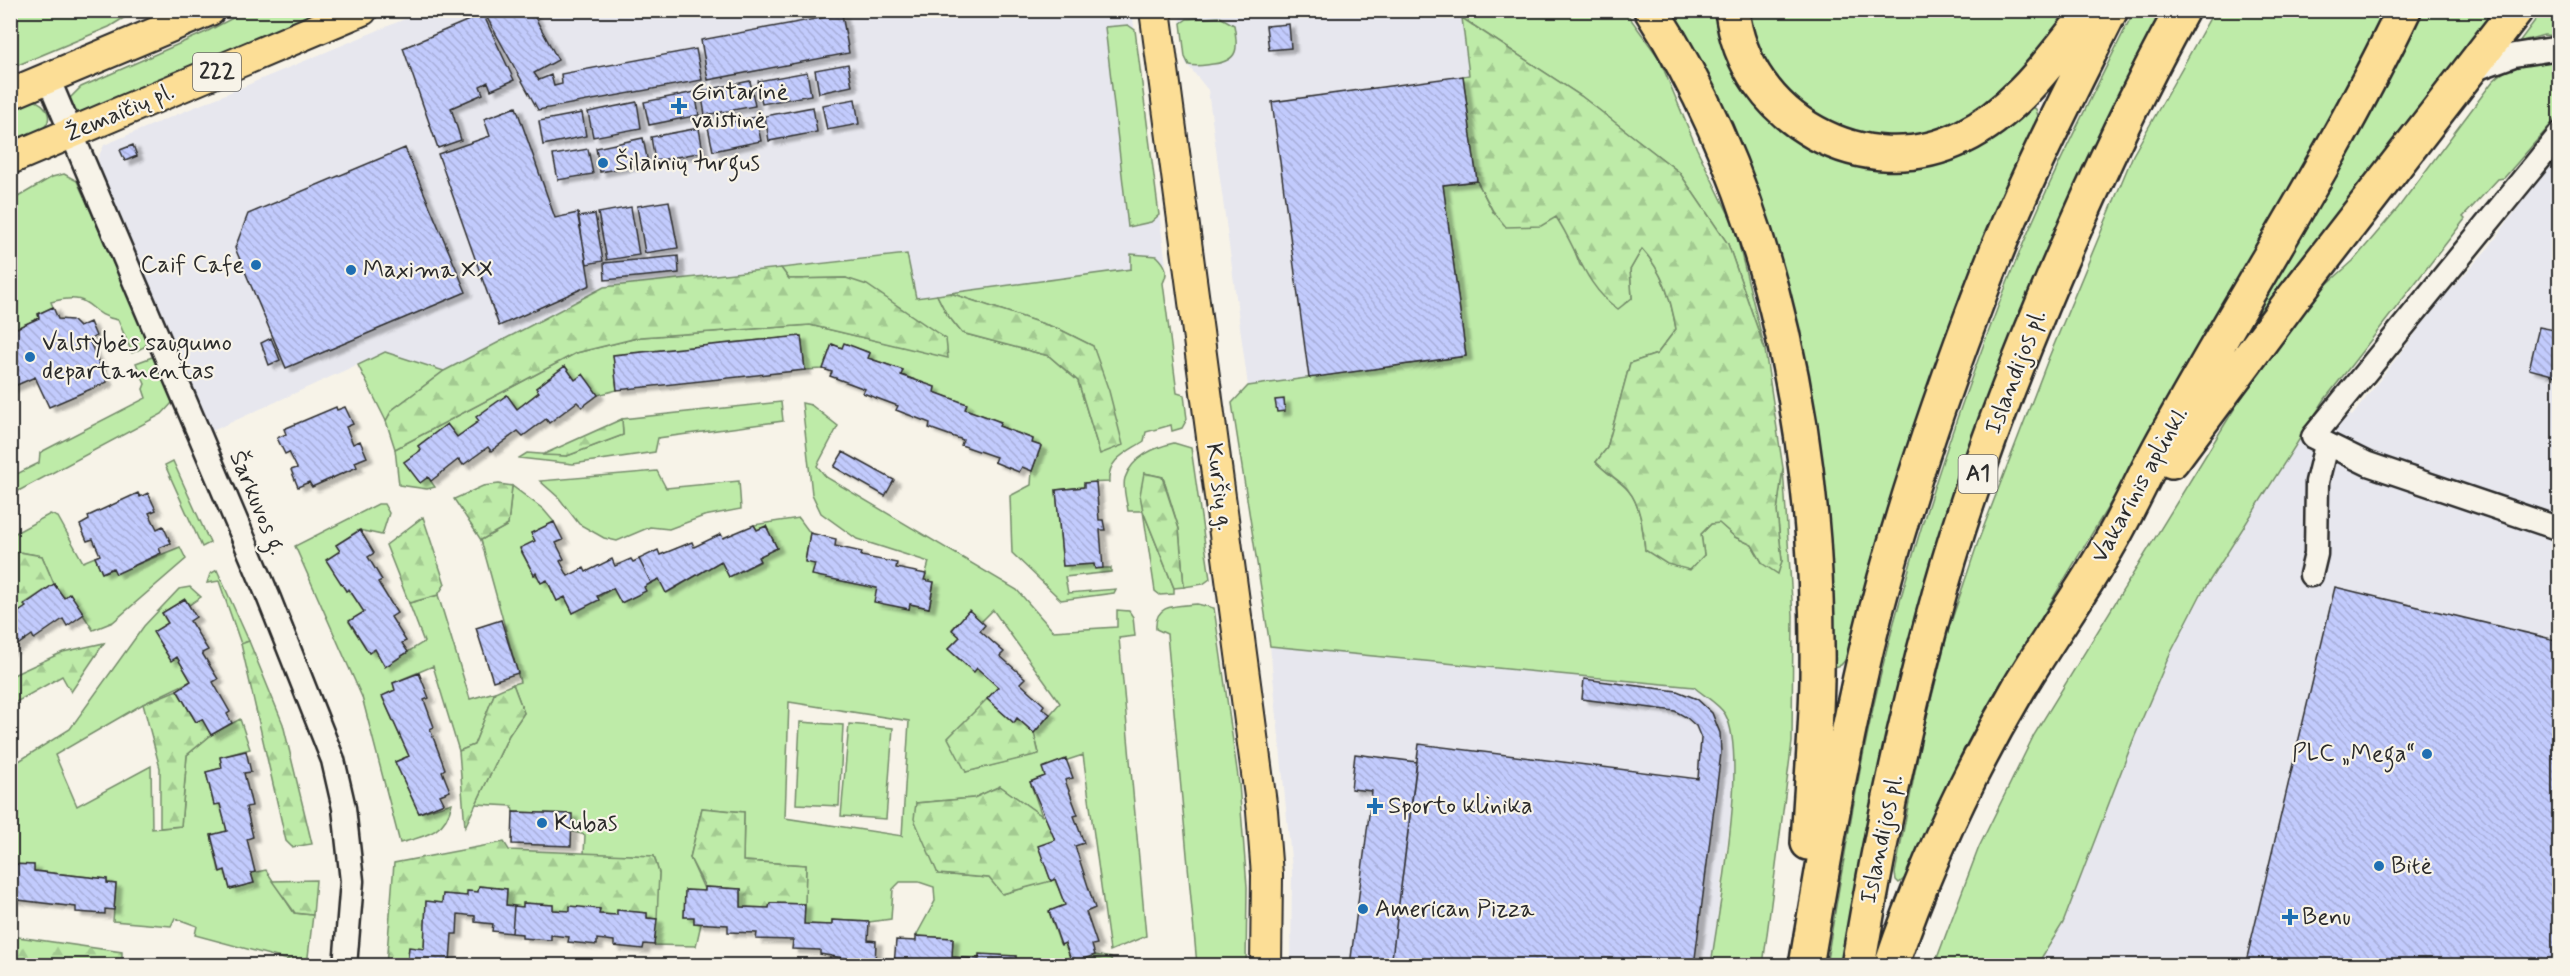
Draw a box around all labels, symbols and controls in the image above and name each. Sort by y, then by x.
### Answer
road number: 222 [193,53,241,91]
street label: Žemaičių pl. [61,76,179,150]
place label: Gintarinė vaistinė [691,77,789,136]
marker: Gintarinė vaistinė [672,99,686,113]
place label: Šilainių turgus [615,148,760,182]
marker: Šilainių turgus [596,156,610,170]
place label: Caif Cafe [140,250,244,281]
place label: Maxima XX [363,255,494,286]
marker: Caif Cafe [249,258,263,272]
marker: Maxima XX [344,263,358,277]
street label: Islandijos pl. [1978,305,2054,439]
place label: Valstybės saugumo departamentas [42,328,232,387]
marker: Valstybės saugumo departamentas [23,350,37,364]
street label: Vakarinis aplinkl. [2084,401,2196,569]
street label: Kuršių g. [1198,441,1240,533]
street label: Šarkuvos g. [218,446,293,561]
road number: A1 [1958,455,1998,493]
place label: PLC „Mega“ [2292,739,2415,773]
marker: PLC „Mega“ [2420,747,2434,761]
street label: Islandijos pl. [1853,772,1911,906]
place label: Sporto klinika [1388,791,1533,822]
marker: Sporto klinika [1366,797,1384,815]
place label: Kubas [554,808,618,839]
marker: Kubas [535,816,549,830]
place label: Bitė [2391,851,2433,882]
marker: Bitė [2372,859,2386,873]
place label: American Pizza [1375,894,1535,925]
marker: American Pizza [1356,902,1370,916]
place label: Benu [2302,902,2351,933]
marker: Benu [2283,910,2297,924]

